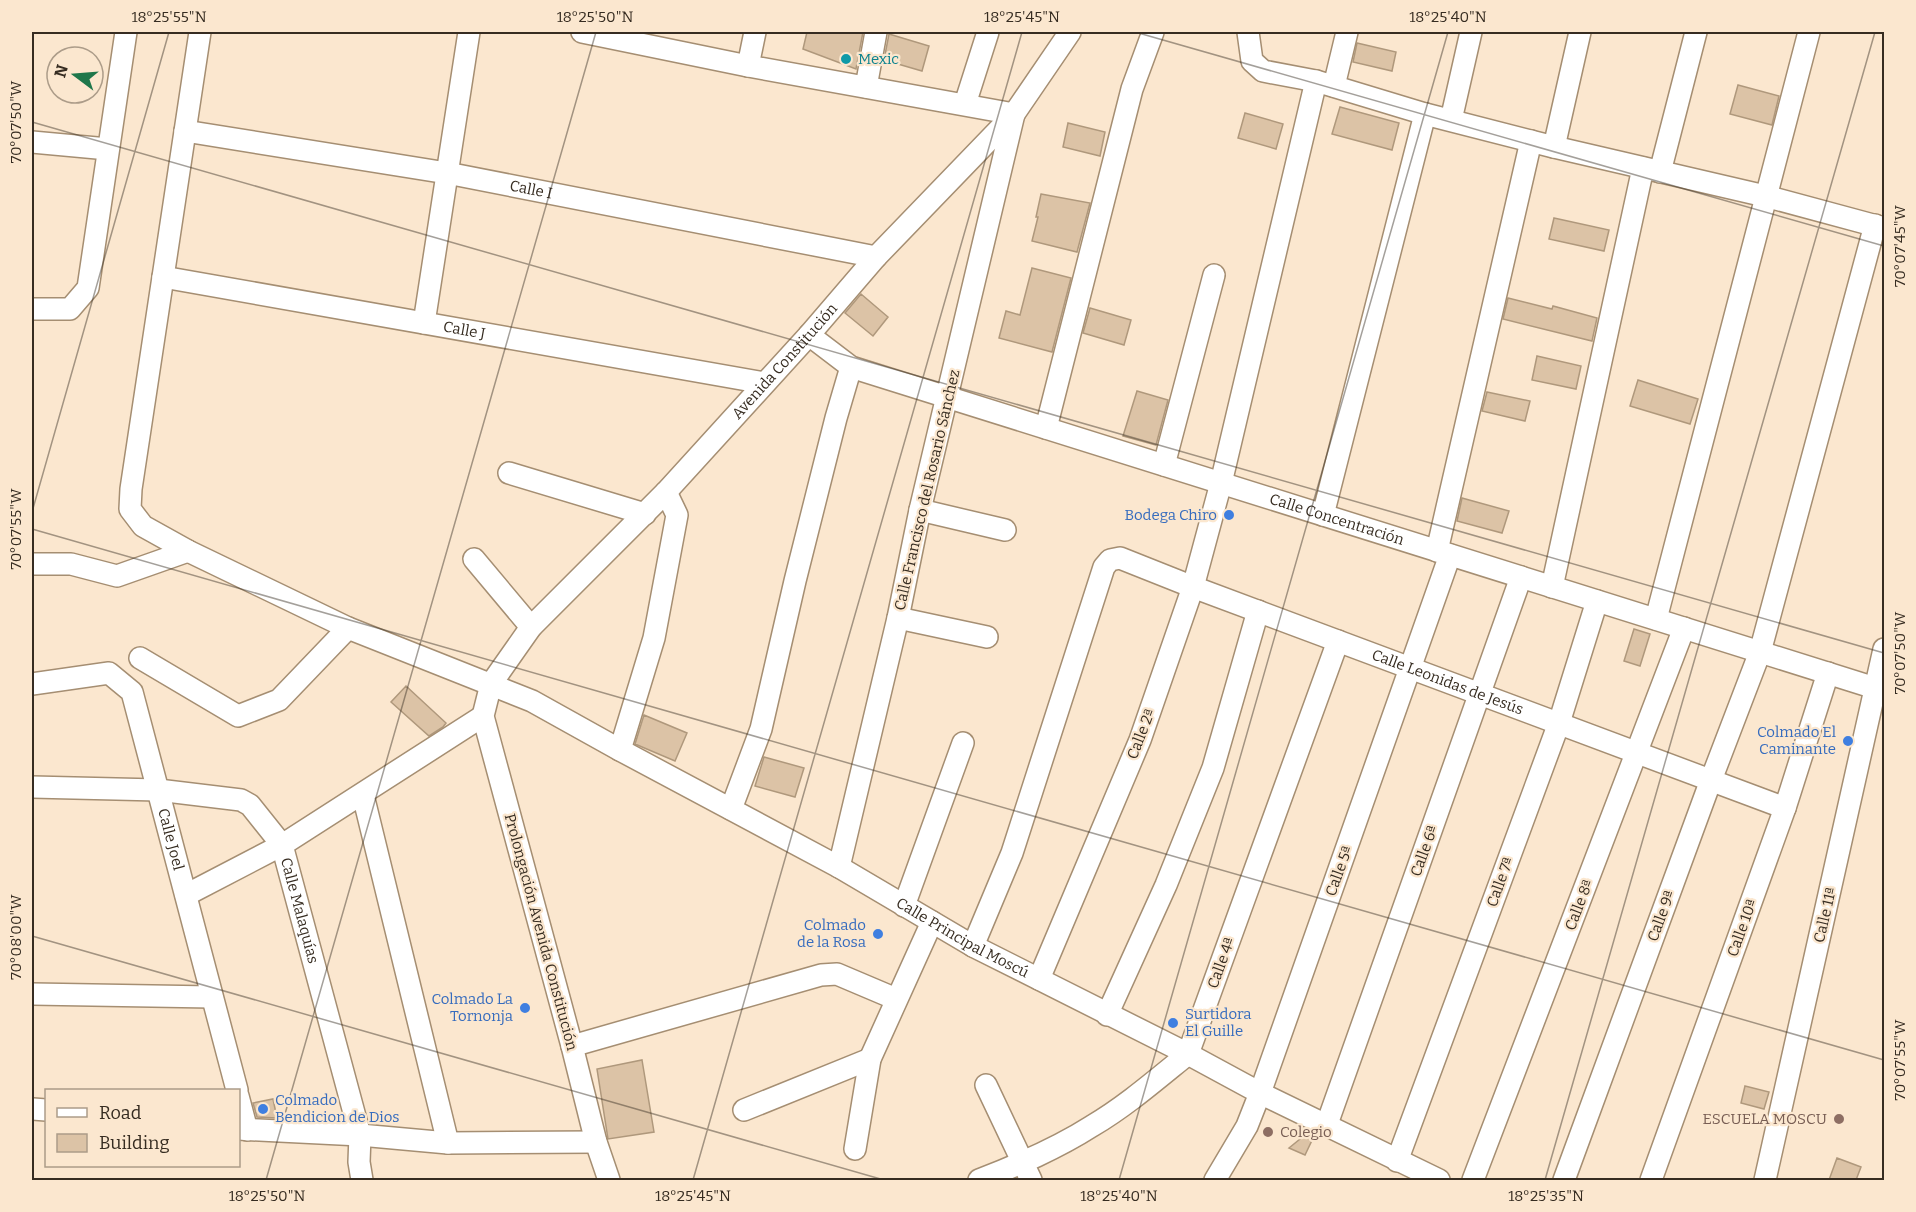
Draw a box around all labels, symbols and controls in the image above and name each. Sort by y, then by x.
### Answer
text: 18°25'55"N [131,8,207,26]
text: 18°25'50"N [557,8,633,26]
text: 18°25'45"N [984,8,1060,26]
text: 18°25'40"N [1409,8,1487,26]
north arrow [45,45,105,105]
place label: Mexic [858,50,899,68]
marker: Mexic [839,52,853,66]
text: N [50,62,72,80]
text: 70°07'50"W [7,80,25,163]
street label: Calle I [508,177,554,202]
text: 70°07'45"W [1891,204,1909,287]
street label: Avenida Constitución [728,299,841,423]
street label: Calle J [442,318,487,343]
street label: Calle Francisco del Rosario Sánchez [890,368,964,612]
text: 70°07'55"W [7,488,25,570]
street label: Calle Concentración [1267,490,1407,549]
place label: Bodega Chiro [1124,506,1217,524]
marker: Bodega Chiro [1222,508,1236,522]
text: 70°07'50"W [1891,611,1909,694]
street label: Calle Leonidas de Jesús [1369,646,1526,719]
street label: Calle 2ª [1123,706,1159,762]
place label: Colmado El Caminante [1757,723,1836,758]
marker: Colmado El Caminante [1841,734,1855,748]
street label: Calle Joel [154,806,188,872]
street label: Prolongación Avenida Constitución [501,812,581,1053]
street label: Calle 6ª [1407,823,1442,879]
street label: Calle 5ª [1322,843,1356,899]
street label: Calle 7ª [1483,854,1517,909]
street label: Calle Malaquías [277,856,322,965]
street label: Calle 8ª [1561,877,1597,933]
street label: Calle 11ª [1810,885,1840,944]
street label: Calle 9ª [1644,888,1679,944]
text: 70°08'00"W [7,894,25,980]
street label: Calle Principal Moscú [893,894,1032,982]
street label: Calle 10ª [1723,896,1761,959]
place label: Colmado de la Rosa [797,916,866,951]
marker: Colmado de la Rosa [871,927,885,941]
street label: Calle 4ª [1204,935,1239,991]
place label: Colmado La Tornonja [431,990,513,1025]
marker: Colmado La Tornonja [518,1001,532,1015]
place label: Surtidora El Guille [1185,1005,1251,1040]
marker: Surtidora El Guille [1166,1016,1180,1030]
text: 70°07'55"W [1891,1019,1909,1101]
legend [45,1089,240,1167]
place label: Colmado Bendicion de Dios [275,1091,400,1126]
text: Road [99,1102,142,1124]
marker: Colmado Bendicion de Dios [256,1102,270,1116]
place label: ESCUELA MOSCU [1703,1110,1827,1128]
marker: ESCUELA MOSCU [1832,1112,1846,1126]
place label: Colegio [1280,1123,1332,1141]
marker: Colegio [1261,1125,1275,1139]
text: Building [99,1132,170,1154]
text: 18°25'50"N [229,1187,305,1205]
text: 18°25'45"N [655,1187,731,1205]
text: 18°25'40"N [1080,1187,1158,1205]
text: 18°25'35"N [1508,1187,1584,1205]

